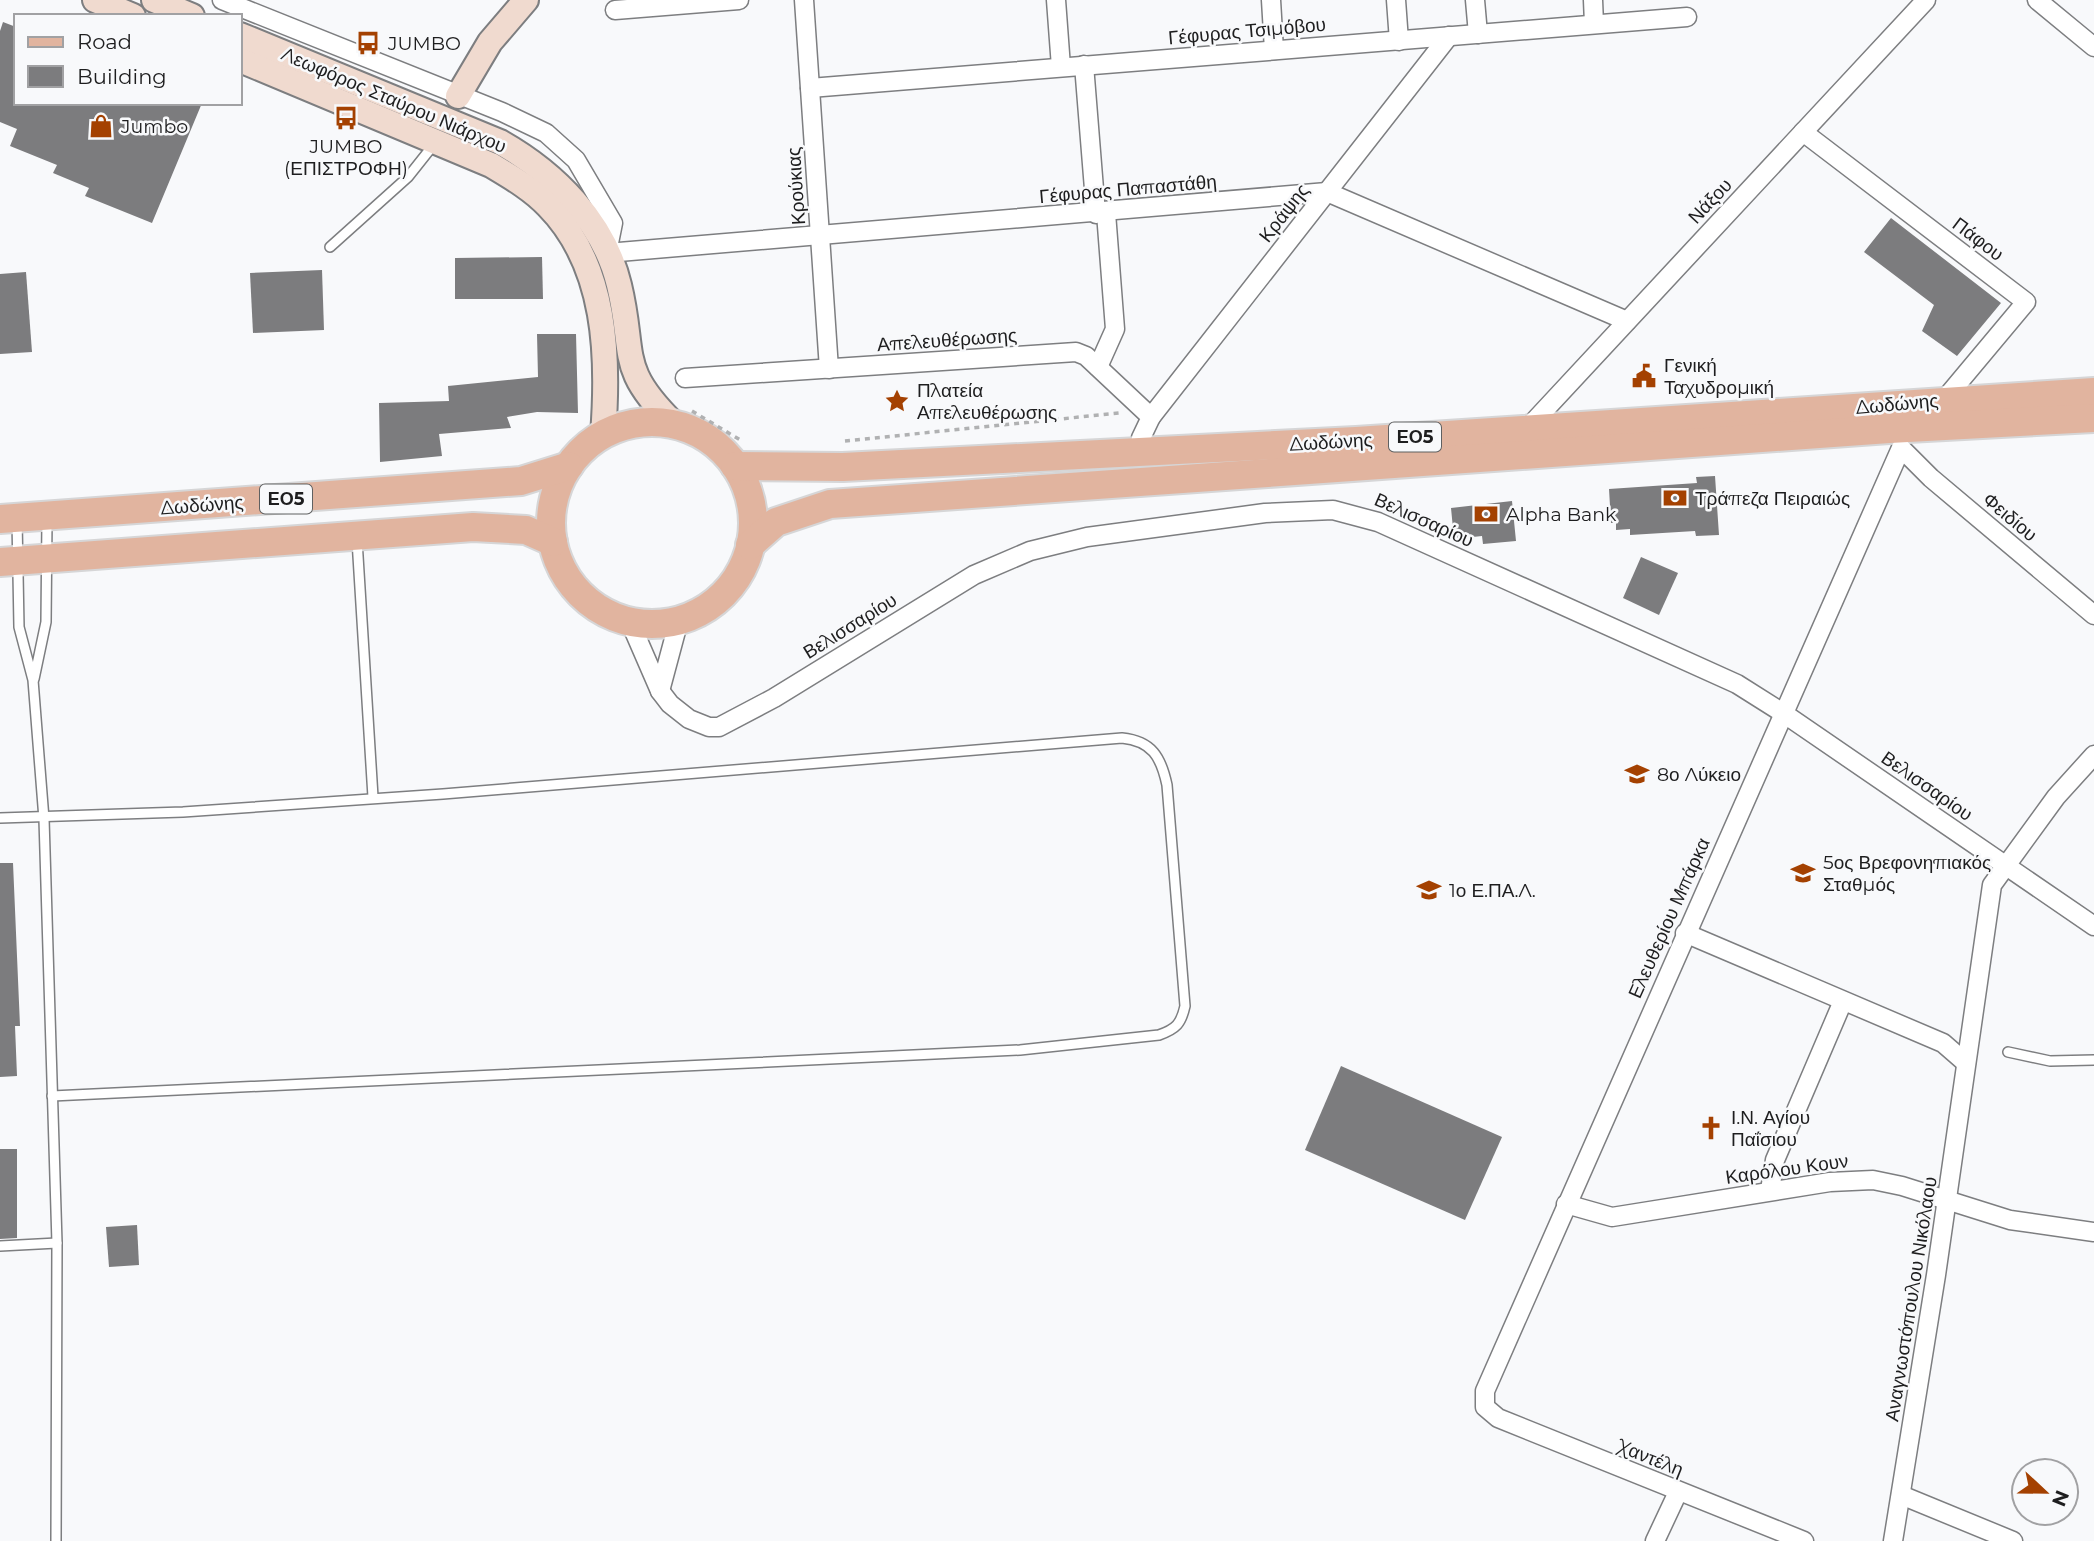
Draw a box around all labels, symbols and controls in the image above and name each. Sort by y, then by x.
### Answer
street label: Γέφυρας Τσιμόβου [1167,13,1327,49]
legend [14,14,242,105]
text: Road [77,29,132,54]
bus stop icon: JUMBO [354,29,382,57]
place label: JUMBO [387,32,461,55]
street label: Λεωφόρος Σταύρου Νιάρχου [278,42,510,158]
text: Building [77,64,167,89]
bus stop icon: JUMBO (ΕΠΙΣΤΡΟΦΗ) [332,104,360,132]
shop icon: Jumbo [87,112,115,140]
place label: Jumbo [120,115,188,138]
place label: JUMBO (ΕΠΙΣΤΡΟΦΗ) [284,135,408,180]
street label: Κρούκιας [782,146,810,226]
street label: Γέφυρας Παπαστάθη [1038,170,1218,208]
street label: Νάξου [1683,174,1737,228]
street label: Κράψης [1254,179,1314,247]
street label: Πάφου [1948,212,2008,266]
street label: Απελευθέρωσης [876,324,1018,356]
place label: Γενική Ταχυδρομική [1664,354,1774,399]
public building icon: Γενική Ταχυδρομική [1630,362,1658,390]
place label: Πλατεία Απελευθέρωσης [917,379,1057,424]
place icon: Πλατεία Απελευθέρωσης [883,387,911,415]
street label: Δωδώνης [1855,389,1939,419]
road number: ΕΟ5 [1389,422,1441,452]
street label: Δωδώνης [1289,428,1373,456]
bank icon: Τράπεζα Πειραιώς [1661,484,1689,512]
road number: ΕΟ5 [260,485,312,514]
place label: Τράπεζα Πειραιώς [1695,487,1850,510]
street label: Βελισσαρίου [1371,488,1477,552]
street label: Φειδίου [1978,488,2042,546]
street label: Δωδώνης [160,491,244,519]
bank icon: Alpha Bank [1472,500,1500,528]
place label: Alpha Bank [1506,503,1617,526]
street label: Βελισσαρίου [799,588,901,664]
street label: Βελισσαρίου [1877,746,1977,826]
school or university icon: 8ο Λύκειο [1623,760,1651,788]
place label: 8ο Λύκειο [1657,763,1741,786]
street label: Ελευθερίου Μπάρκα [1623,834,1715,1002]
place label: 5ος Βρεφονηπιακός Σταθμός [1823,851,1991,896]
school or university icon: 5ος Βρεφονηπιακός Σταθμός [1789,859,1817,887]
school or university icon: 1ο Ε.ΠΑ.Λ. [1415,876,1443,904]
place label: 1ο Ε.ΠΑ.Λ. [1449,879,1536,902]
place label: Ι.Ν. Αγίου Παΐσιου [1731,1106,1810,1151]
church icon: Ι.Ν. Αγίου Παΐσιου [1697,1114,1725,1142]
street label: Καρόλου Κουν [1724,1149,1850,1189]
street label: Αναγνωστόπουλου Νικόλαου [1880,1175,1942,1423]
street label: Χαντέλη [1612,1433,1687,1481]
north arrow [2010,1457,2080,1527]
text: N [2047,1487,2074,1510]

